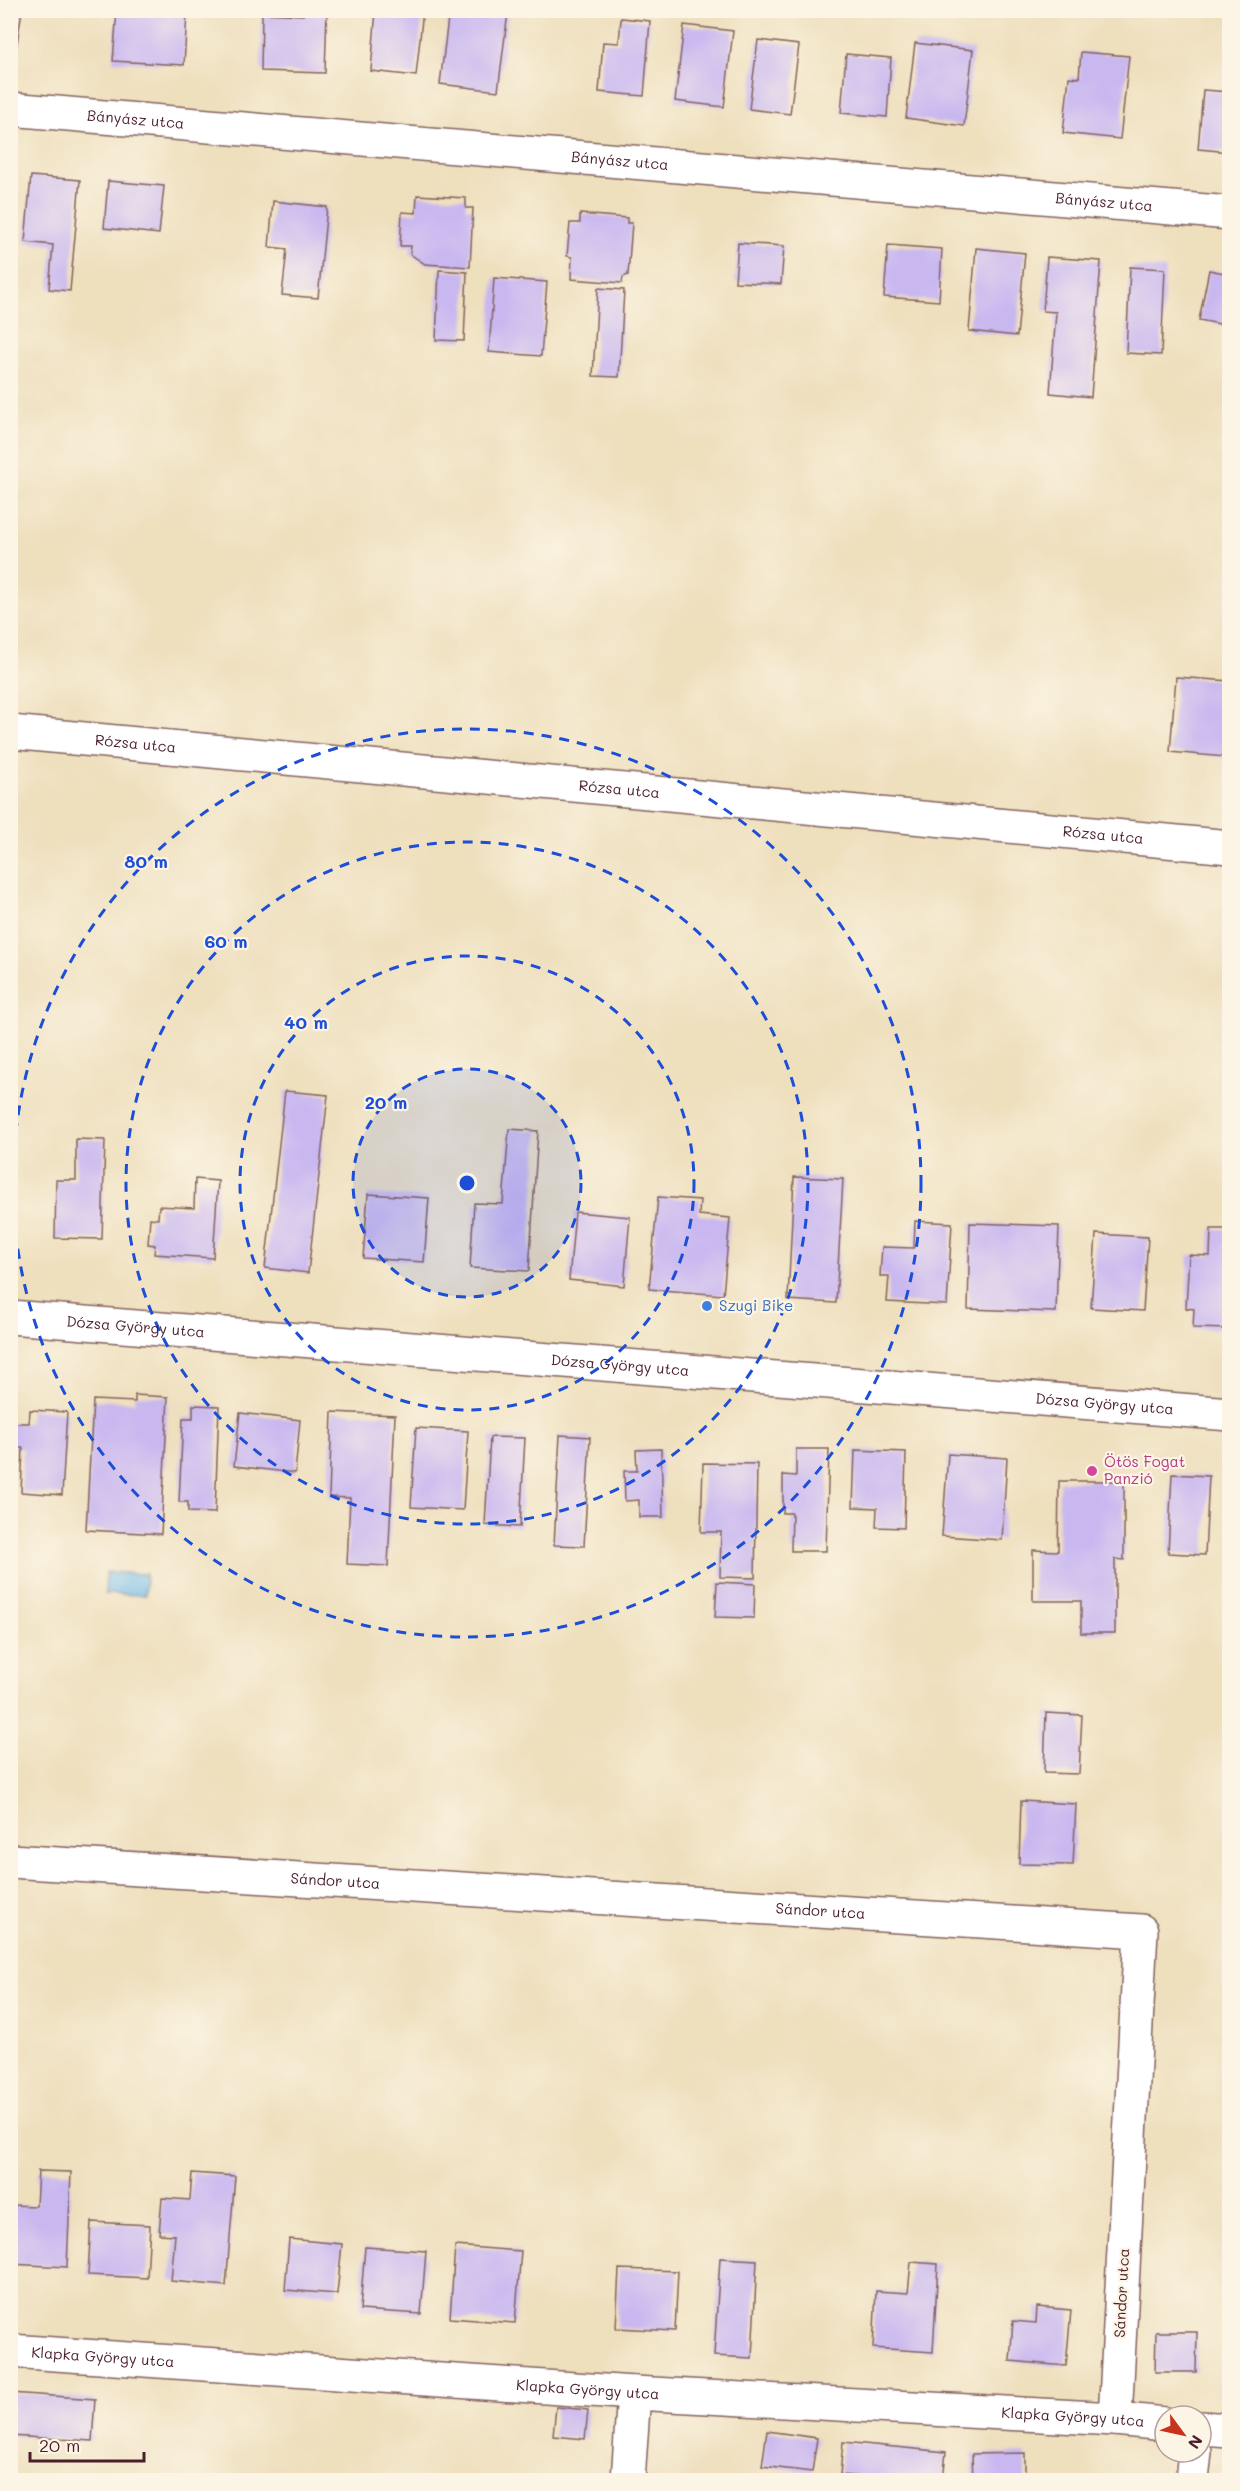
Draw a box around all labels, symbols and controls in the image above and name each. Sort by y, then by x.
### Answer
street label: Bányász utca [86,105,185,133]
street label: Bányász utca [570,146,669,174]
street label: Bányász utca [1055,187,1154,215]
street label: Rózsa utca [94,729,177,757]
street label: Rózsa utca [578,775,661,802]
street label: Rózsa utca [1062,820,1145,848]
text: 80 m [124,849,168,873]
text: 60 m [204,929,248,953]
text: 40 m [284,1010,328,1034]
text: 20 m [365,1090,407,1114]
centre of rings [457,1173,477,1193]
place label: Szugi Bike [719,1295,793,1315]
marker: Szugi Bike [700,1299,714,1313]
street label: Dózsa György utca [66,1311,206,1341]
street label: Dózsa György utca [550,1349,690,1380]
street label: Dózsa György utca [1035,1388,1175,1418]
place label: Ötös Fogat Panzió [1104,1451,1185,1488]
marker: Ötös Fogat Panzió [1085,1464,1099,1478]
street label: Sándor utca [290,1867,381,1893]
street label: Sándor utca [775,1897,866,1923]
street label: Sándor utca [1109,2248,1133,2338]
street label: Klapka György utca [31,2341,175,2371]
street label: Klapka György utca [516,2374,660,2403]
street label: Klapka György utca [1001,2402,1146,2431]
north arrow [1153,2404,1213,2464]
scale bar [30,2425,144,2463]
text: N [1184,2432,1208,2453]
text: 20 m [39,2433,80,2457]

